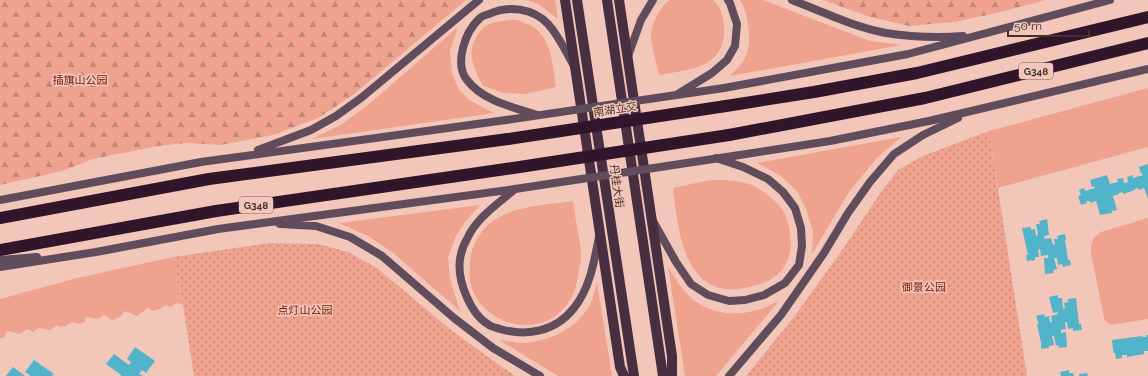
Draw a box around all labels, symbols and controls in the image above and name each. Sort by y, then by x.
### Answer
scale bar [1008,12,1089,38]
text: 50 m [1014,19,1042,33]
road number: G348 [1019,63,1053,79]
park label: 插旗山公园 [53,74,108,87]
street label: 南湖立交 [592,100,638,119]
street label: 丹桂大街 [607,163,626,209]
road number: G348 [239,197,273,213]
park label: 御景公园 [901,281,946,294]
park label: 点灯山公园 [278,304,333,317]

